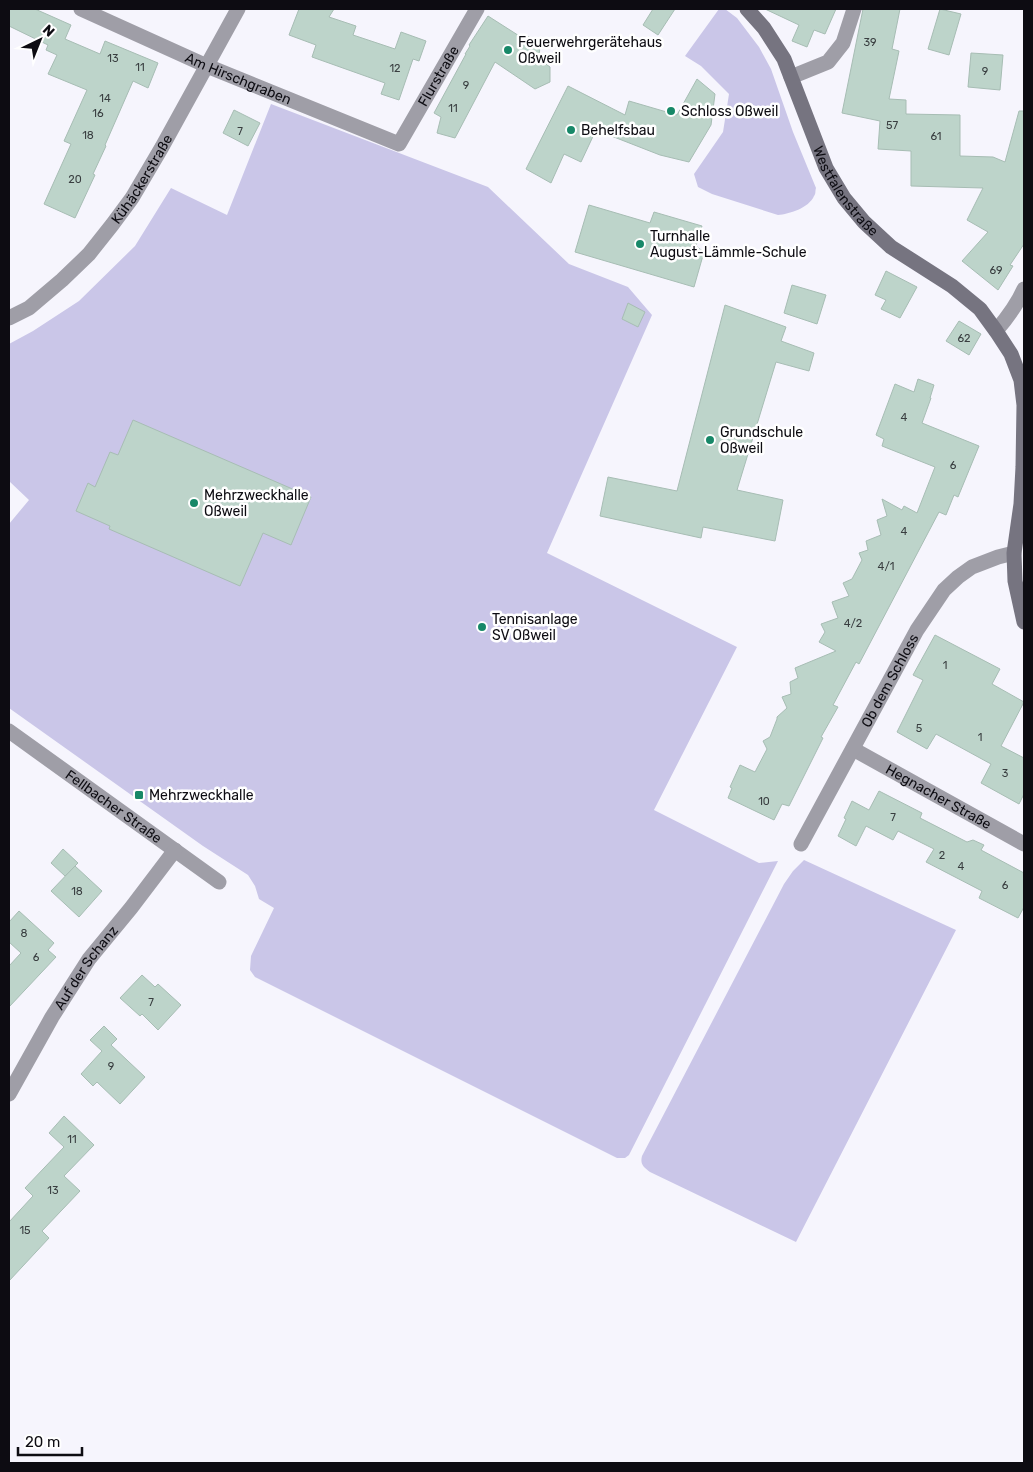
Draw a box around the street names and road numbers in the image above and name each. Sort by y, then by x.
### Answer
street label: Flurstraße [415,43,463,110]
street label: Am Hirschgraben [182,49,294,108]
street label: Kühäckerstraße [108,131,176,227]
street label: Westfalenstraße [809,144,882,240]
street label: Ob dem Schloss [858,631,922,731]
street label: Hegnacher Straße [883,761,994,833]
street label: Fellbacher Straße [62,766,165,847]
street label: Auf der Schanz [51,923,122,1013]

